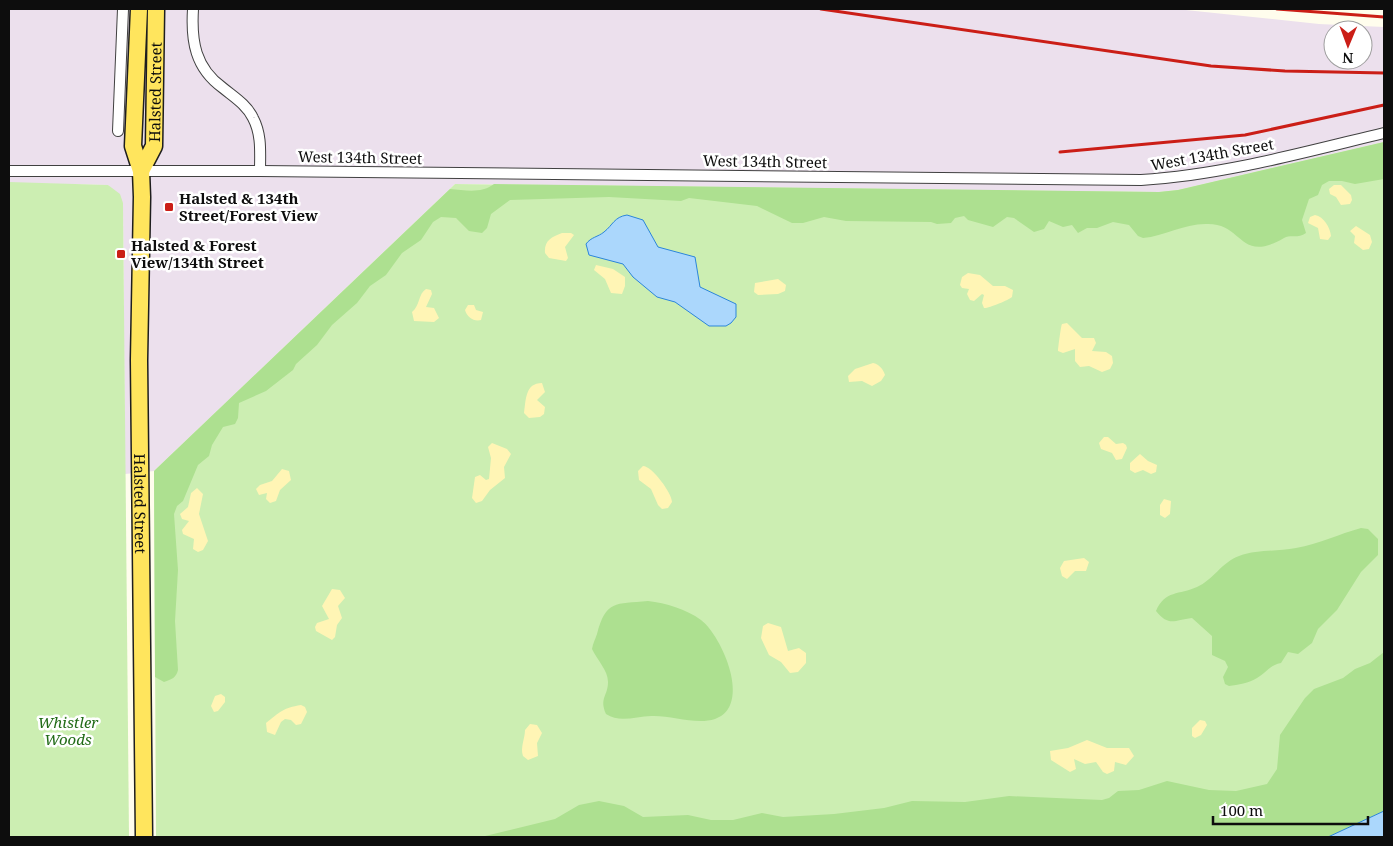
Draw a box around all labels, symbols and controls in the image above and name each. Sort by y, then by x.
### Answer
north arrow [1323,20,1373,70]
street label: Halsted Street [144,42,166,142]
text: N [1342,49,1353,68]
street label: West 134th Street [1149,133,1275,175]
street label: West 134th Street [298,146,422,168]
street label: West 134th Street [703,150,827,172]
place label: Halsted & 134th Street/Forest View [179,188,318,225]
marker: Halsted & 134th Street/Forest View [163,201,175,213]
place label: Halsted & Forest View/134th Street [131,235,264,272]
marker: Halsted & Forest View/134th Street [115,248,127,260]
street label: Halsted Street [130,453,151,554]
park label: Whistler Woods [38,712,99,749]
scale bar [1213,794,1368,826]
text: 100 m [1220,800,1263,820]

